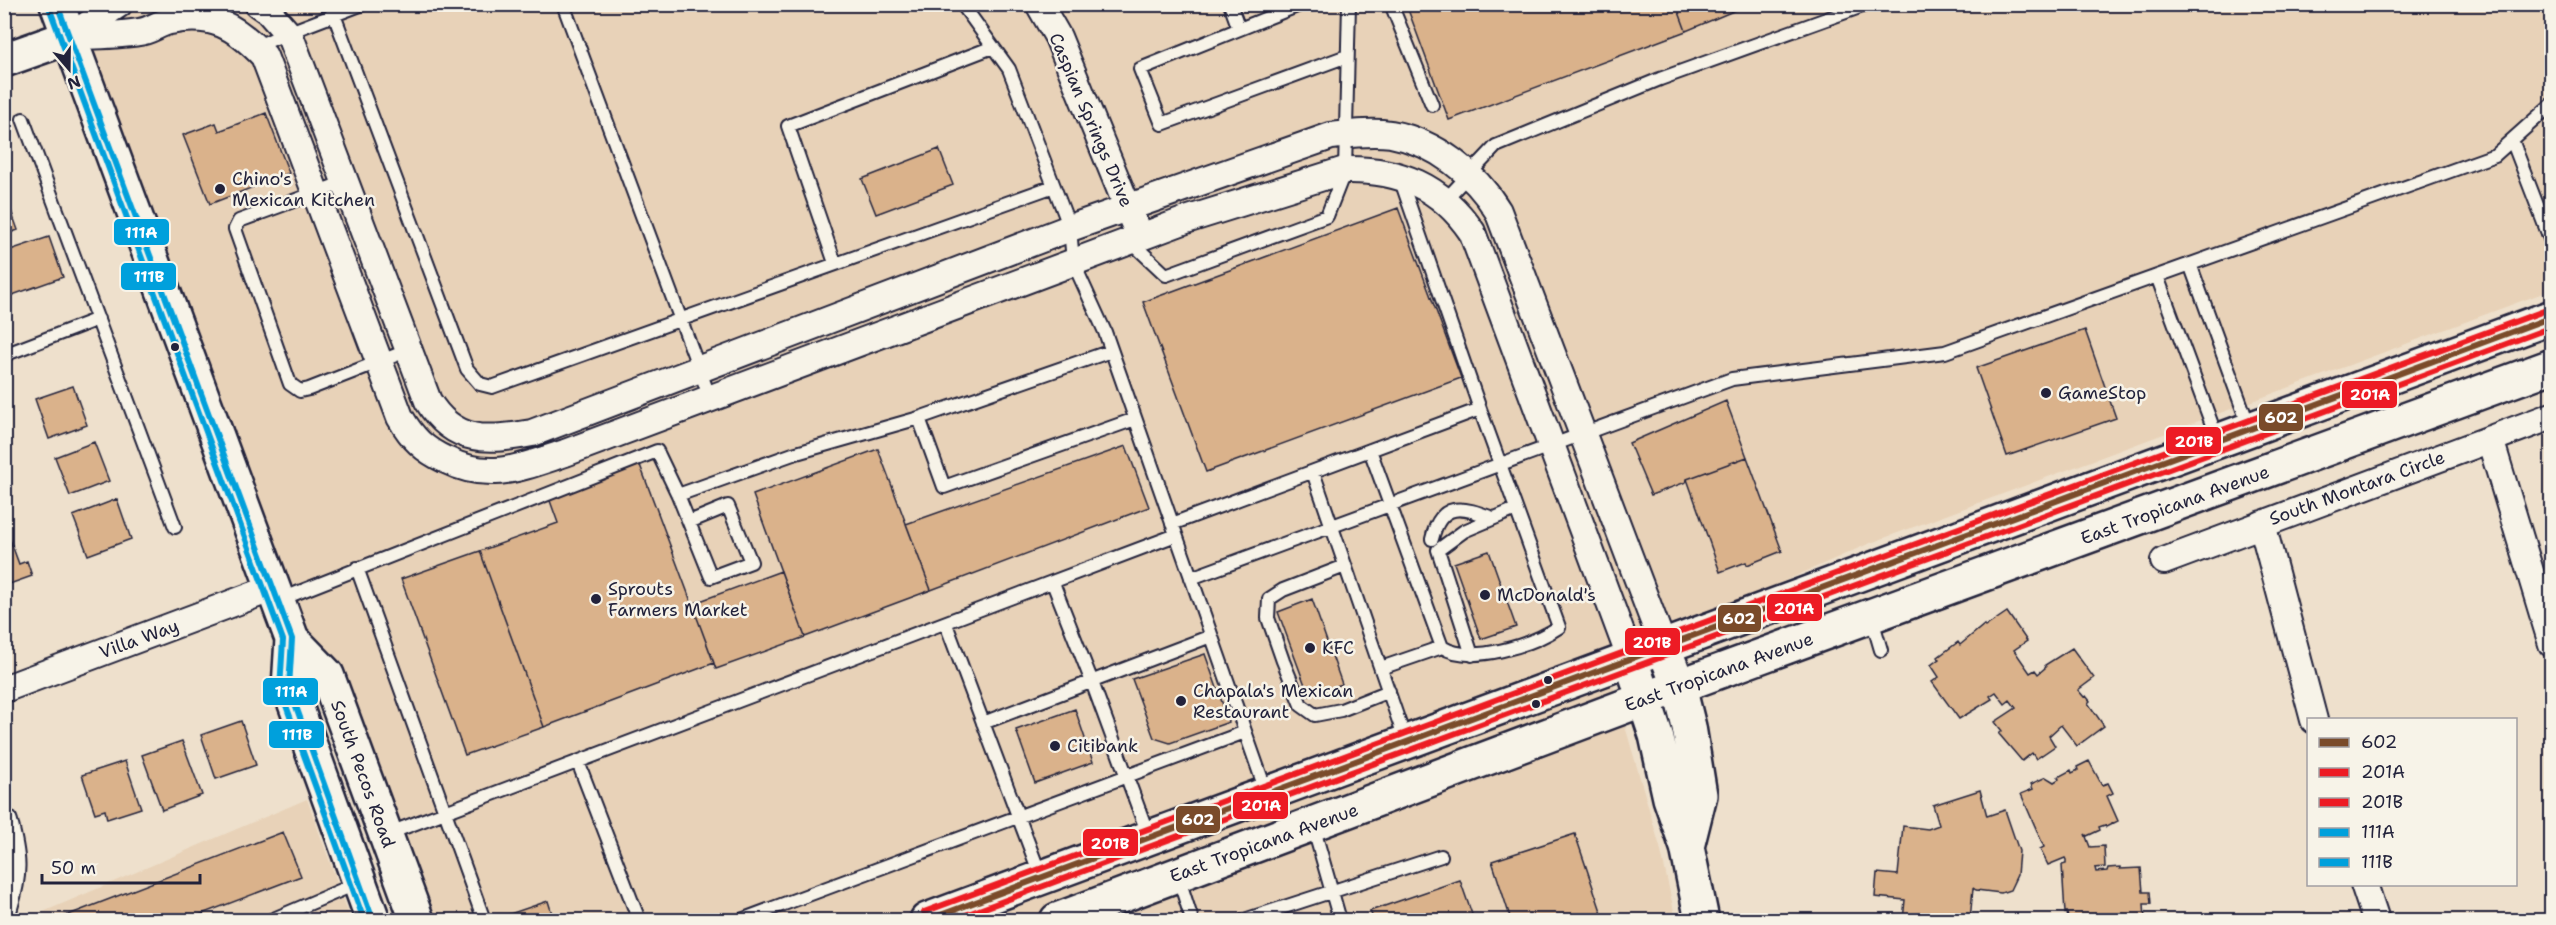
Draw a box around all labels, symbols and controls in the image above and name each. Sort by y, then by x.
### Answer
street label: Caspian Springs Drive [1043,29,1139,211]
north arrow [39,39,99,99]
text: N [64,71,84,95]
place label: Chino's Mexican Kitchen [232,167,375,212]
marker: Chino's Mexican Kitchen [213,182,227,196]
line badge: 111A [113,218,170,246]
text: 111A [125,222,157,243]
line badge: 111B [120,262,177,291]
text: 111B [133,266,165,287]
unlabelled marker [169,341,181,353]
line badge: 201A [2341,380,2398,409]
place label: GameStop [2058,381,2146,405]
text: 201A [2350,384,2390,405]
marker: GameStop [2039,386,2053,400]
line badge: 602 [2258,403,2304,432]
text: 602 [2265,407,2297,428]
line badge: 201B [2165,426,2222,455]
text: 201B [2175,431,2214,452]
street label: South Montara Circle [2266,445,2448,531]
street label: East Tropicana Avenue [2077,460,2273,550]
place label: Sprouts Farmers Market [608,577,748,622]
place label: McDonald's [1497,583,1596,607]
marker: McDonald's [1478,588,1492,602]
marker: Sprouts Farmers Market [589,592,603,606]
line badge: 201A [1766,593,1823,622]
text: 201A [1774,598,1814,619]
line badge: 602 [1717,604,1762,633]
text: 602 [1723,608,1755,629]
street label: Villa Way [96,614,182,664]
street label: East Tropicana Avenue [1621,627,1817,717]
line badge: 201B [1624,627,1681,656]
text: 201B [1633,632,1672,653]
place label: KFC [1322,636,1354,660]
marker: KFC [1303,641,1317,655]
unlabelled marker [1542,674,1554,686]
line badge: 111A [262,677,319,706]
place label: Chapala's Mexican Restaurant [1193,679,1353,724]
text: 111A [275,681,307,702]
marker: Chapala's Mexican Restaurant [1174,694,1188,708]
street label: South Pecos Road [325,697,401,851]
unlabelled marker [1530,698,1542,710]
legend [2307,718,2517,886]
line badge: 111B [268,720,325,749]
text: 111B [281,724,313,745]
text: 602 [2361,730,2397,754]
place label: Citibank [1067,734,1138,758]
marker: Citibank [1048,739,1062,753]
text: 201A [2361,760,2405,784]
text: 201B [2361,790,2403,814]
line badge: 201A [1232,791,1289,820]
text: 201A [1241,795,1281,816]
street label: East Tropicana Avenue [1166,798,1362,888]
line badge: 602 [1175,805,1221,834]
text: 602 [1182,809,1214,830]
text: 111A [2361,820,2395,844]
line badge: 201B [1082,828,1139,857]
text: 201B [1091,833,1130,854]
scale bar [42,847,200,885]
text: 111B [2361,850,2393,874]
text: 50 m [51,856,96,880]

